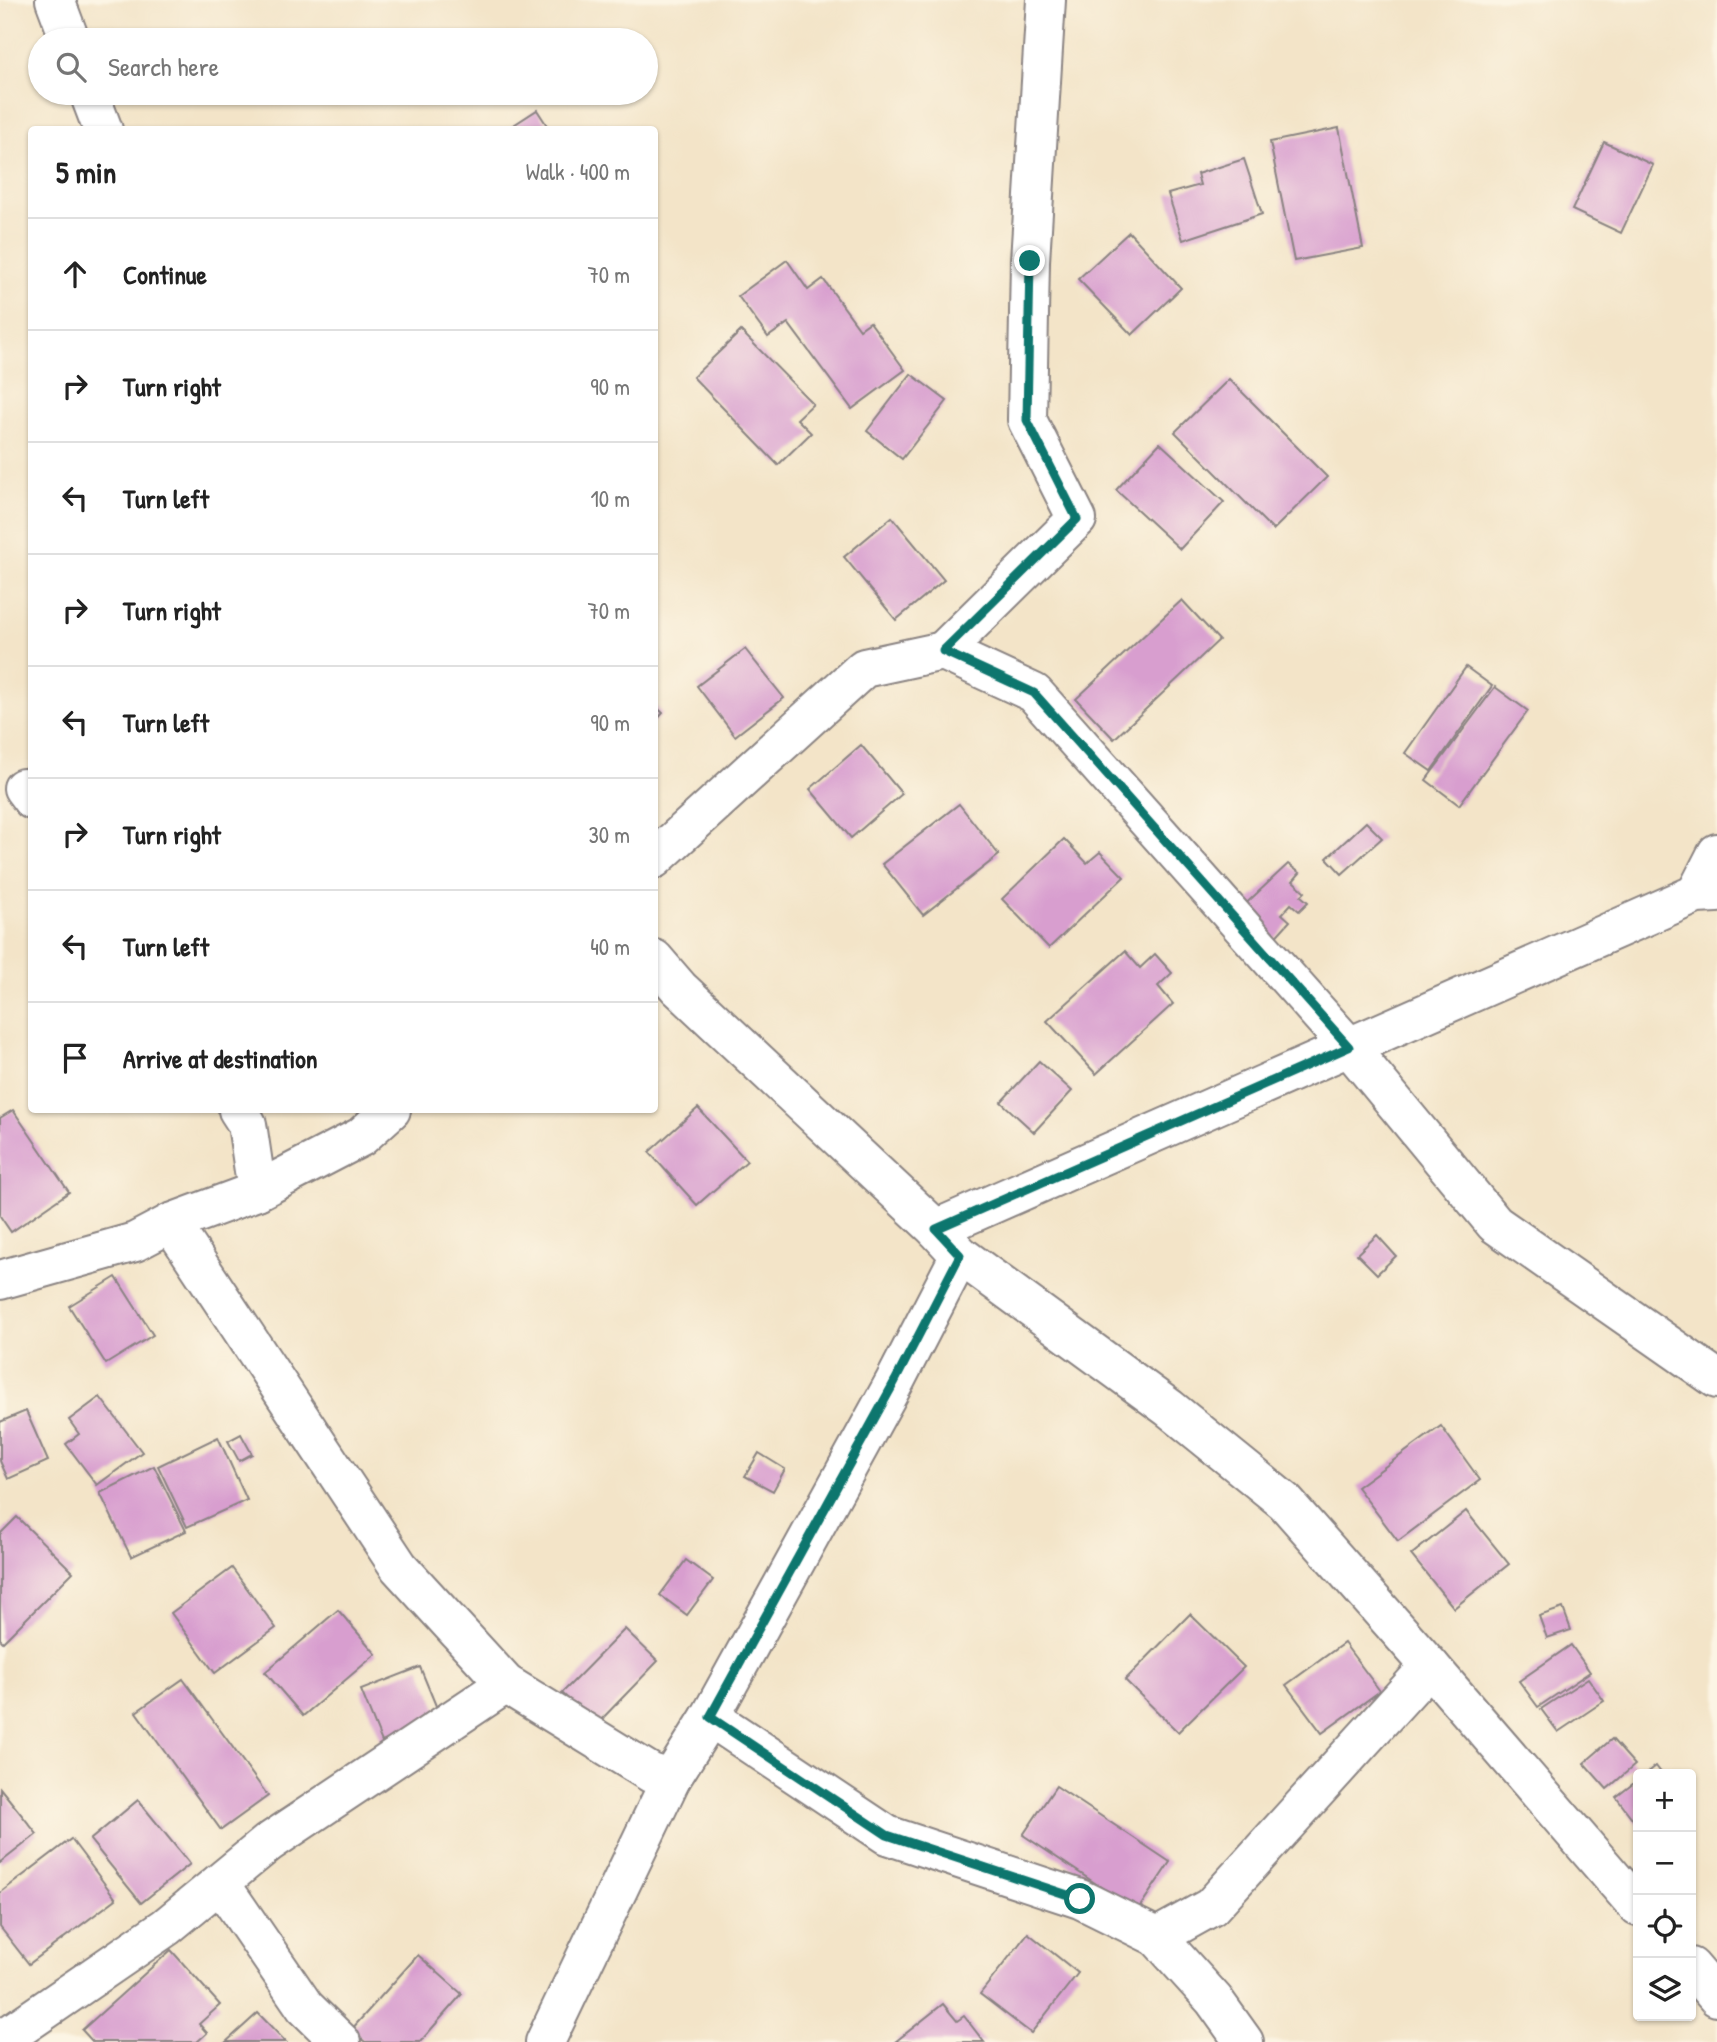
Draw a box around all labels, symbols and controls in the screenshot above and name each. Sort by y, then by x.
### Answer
search box [28,28,658,105]
icon: search [52,48,90,86]
text: Search here [108,49,219,84]
text: 5 min [56,152,116,192]
text: Walk · 400 m [526,156,630,187]
route end [1014,245,1045,276]
icon: ahead [56,255,94,293]
text: Continue [123,257,207,292]
text: 70 m [587,259,630,290]
icon: right [56,367,94,405]
text: Turn right [123,369,221,404]
text: 90 m [590,371,630,402]
icon: left [56,479,94,517]
text: Turn left [123,481,209,516]
text: 10 m [590,483,630,514]
icon: right [56,591,94,629]
text: Turn right [123,593,221,628]
text: 70 m [587,595,630,626]
icon: left [56,703,94,741]
text: Turn left [123,705,209,740]
text: 90 m [590,707,630,738]
icon: right [56,815,94,853]
text: Turn right [123,817,221,852]
text: 30 m [588,819,630,850]
icon: left [56,927,94,965]
text: Turn left [123,929,209,964]
text: 40 m [590,931,630,962]
icon: arrive [56,1039,94,1077]
text: Arrive at destination [123,1041,318,1076]
map controls [1633,1769,1696,2021]
button: + [1633,1769,1696,1832]
button: − [1633,1832,1696,1895]
route start [1064,1883,1095,1914]
button: locate [1633,1895,1696,1958]
button: layers [1633,1958,1696,2021]

